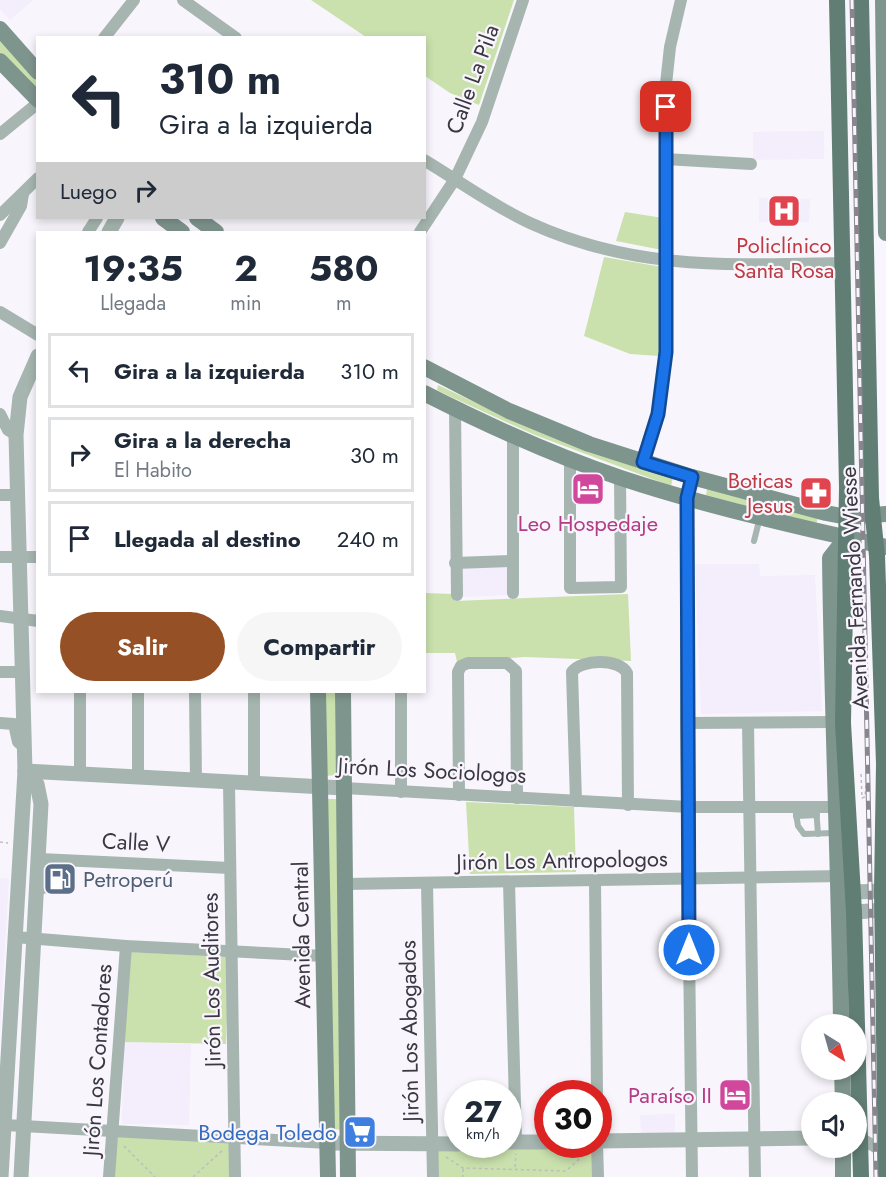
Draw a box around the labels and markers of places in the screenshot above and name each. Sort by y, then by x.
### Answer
pin [640,81,691,132]
hospital icon: Policlínico Santa Rosa [766,193,802,229]
place label: Policlínico Santa Rosa [734,229,834,286]
place label: Boticas Jesus [728,464,793,521]
hotel icon: Leo Hospedaje [570,471,606,507]
pharmacy icon: Boticas Jesus [798,475,834,511]
place label: Leo Hospedaje [518,507,658,539]
fuel station icon: Petroperú [42,861,78,897]
place label: Petroperú [83,863,173,895]
hotel icon: Paraíso II [717,1077,753,1113]
place label: Paraíso II [628,1079,712,1111]
supermarket icon: Bodega Toledo [342,1114,378,1150]
place label: Bodega Toledo [198,1116,337,1148]

